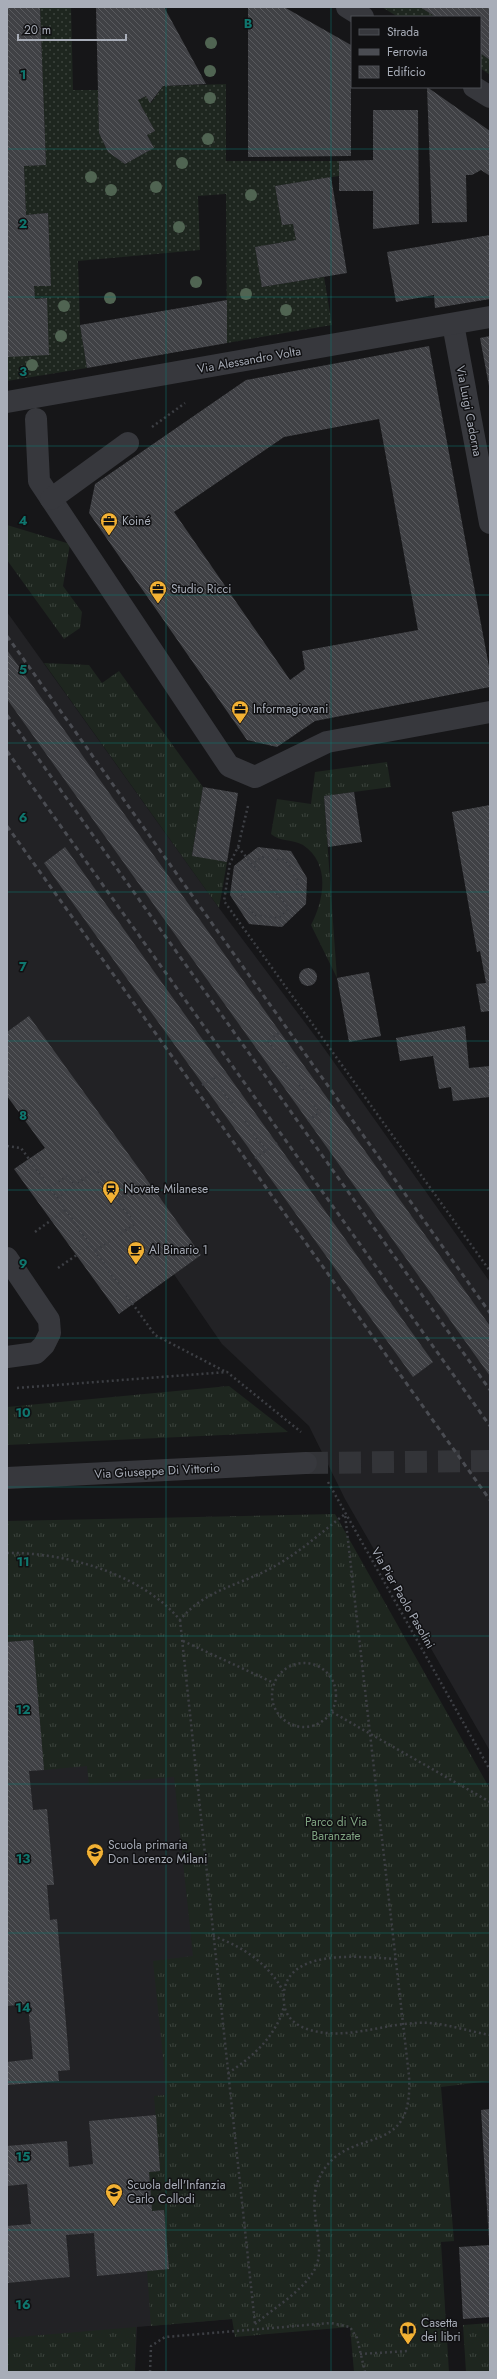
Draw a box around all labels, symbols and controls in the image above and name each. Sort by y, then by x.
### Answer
text: B [244,14,253,33]
scale bar [18,16,126,42]
legend [351,16,481,88]
text: 20 m [24,21,51,39]
text: Strada [387,23,419,41]
text: Ferrovia [387,43,428,61]
text: Edificio [387,63,426,81]
text: 1 [20,65,26,84]
text: 2 [19,214,27,233]
street label: Via Alessandro Volta [196,342,302,378]
text: 3 [19,362,27,381]
street label: Via Luigi Cadorna [451,364,487,458]
text: 4 [18,511,28,530]
office icon: Koiné [99,511,119,536]
place label: Koiné [122,512,151,530]
office icon: Studio Ricci [148,579,168,604]
place label: Studio Ricci [171,580,231,598]
text: 5 [19,660,27,679]
office icon: Informagiovani [230,699,250,724]
place label: Informagiovani [253,700,328,718]
text: 6 [19,808,28,827]
text: 7 [19,957,27,976]
text: 8 [19,1106,27,1125]
station icon: Novate Milanese [101,1179,121,1204]
place label: Novate Milanese [124,1180,208,1198]
cafe icon: Al Binario 1 [126,1240,146,1265]
place label: Al Binario 1 [149,1241,208,1259]
text: 9 [19,1254,28,1273]
text: 10 [15,1403,31,1422]
street label: Via Giuseppe Di Vittorio [94,1459,221,1483]
street label: Via Pier Paolo Pasolini [367,1544,439,1652]
text: 11 [16,1552,30,1571]
text: 12 [15,1700,31,1719]
park label: Parco di Via Baranzate [305,1813,367,1845]
place label: Scuola primaria Don Lorenzo Milani [108,1836,207,1868]
school or university icon: Scuola primaria Don Lorenzo Milani [85,1842,105,1867]
text: 13 [16,1849,30,1868]
text: 14 [15,1998,31,2017]
text: 15 [15,2147,31,2166]
place label: Scuola dell'Infanzia Carlo Collodi [127,2176,226,2208]
school or university icon: Scuola dell'Infanzia Carlo Collodi [104,2182,124,2207]
text: 16 [15,2295,31,2314]
place label: Casetta dei libri [421,2314,461,2346]
library icon: Casetta dei libri [398,2320,418,2345]

